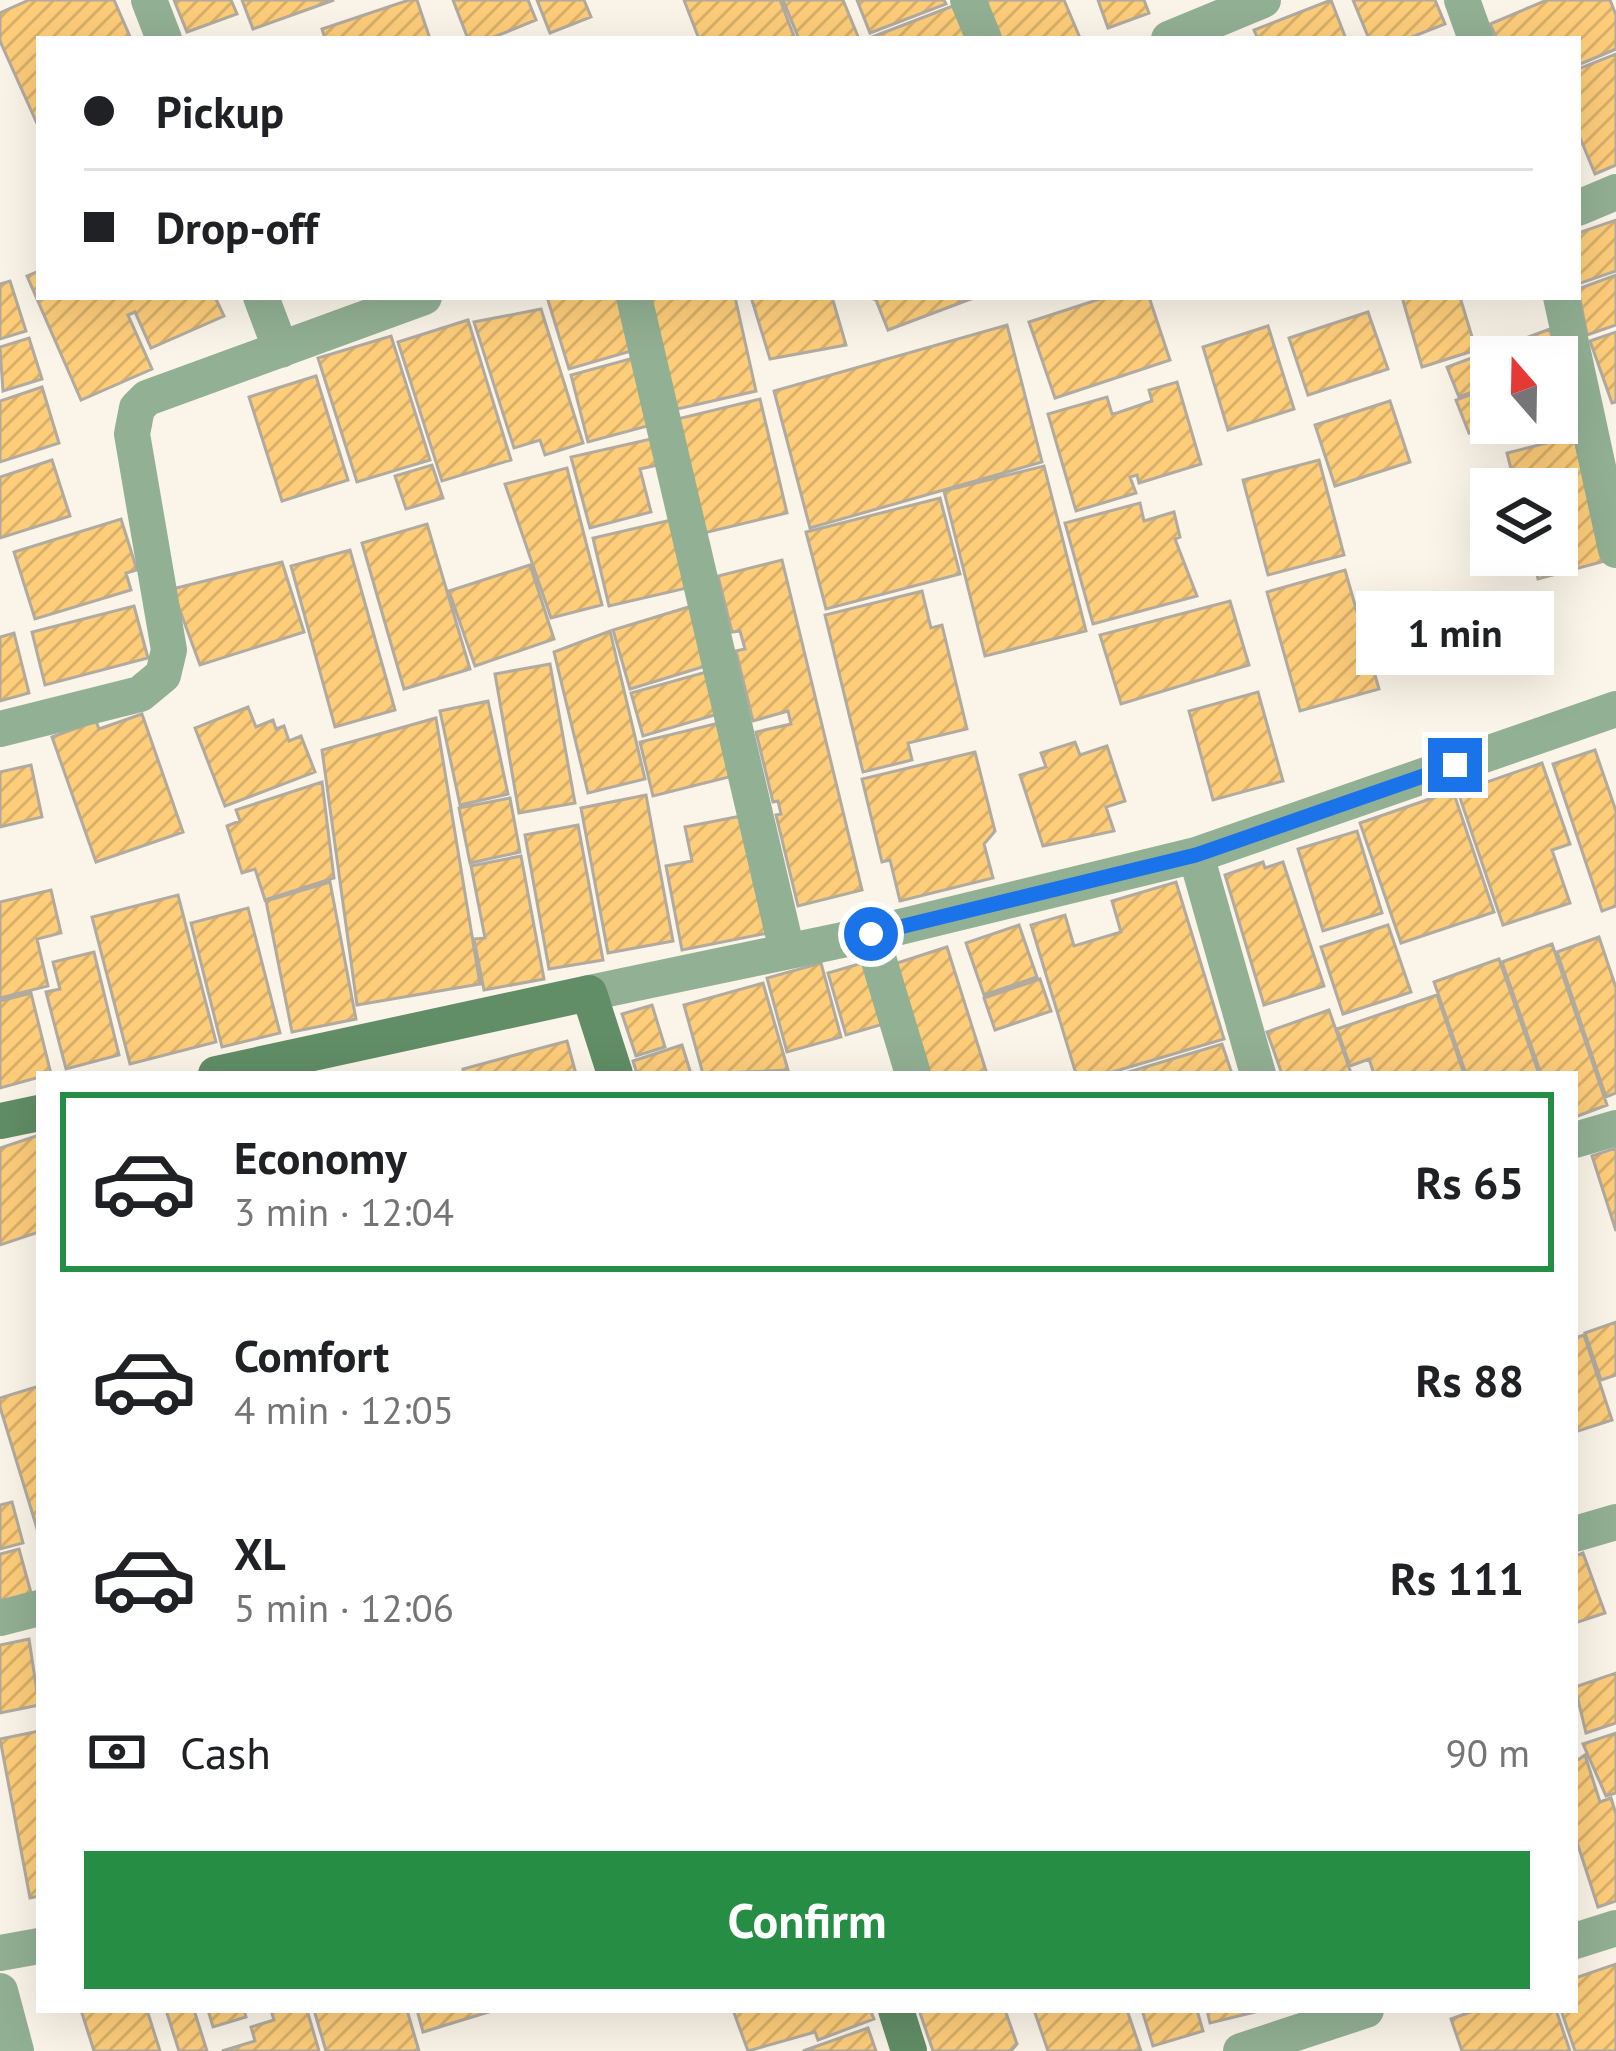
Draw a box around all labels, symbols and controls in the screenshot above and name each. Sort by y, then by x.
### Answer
text: Pickup [156,82,284,140]
text: Drop-off [156,198,318,256]
north arrow [1470,336,1578,444]
map controls [1470,336,1578,576]
button: layers [1470,468,1578,576]
callout: 1 min [1356,591,1554,675]
text: 1 min [1407,607,1503,658]
route end [1428,738,1482,792]
route start [844,907,898,961]
icon: car [90,1128,198,1236]
text: Economy [234,1128,407,1186]
text: Rs 65 [1416,1153,1524,1211]
text: 3 min · 12:04 [234,1186,454,1237]
icon: car [90,1326,198,1434]
text: Comfort [234,1326,389,1384]
text: Rs 88 [1416,1351,1524,1409]
text: 4 min · 12:05 [234,1384,454,1435]
icon: car [90,1524,198,1632]
text: XL [234,1524,286,1582]
text: Rs 111 [1390,1549,1524,1607]
text: 5 min · 12:06 [234,1582,454,1633]
icon: cash [84,1719,150,1785]
text: Cash [180,1723,271,1781]
text: 90 m [1445,1727,1530,1778]
button: Confirm [84,1851,1530,1989]

